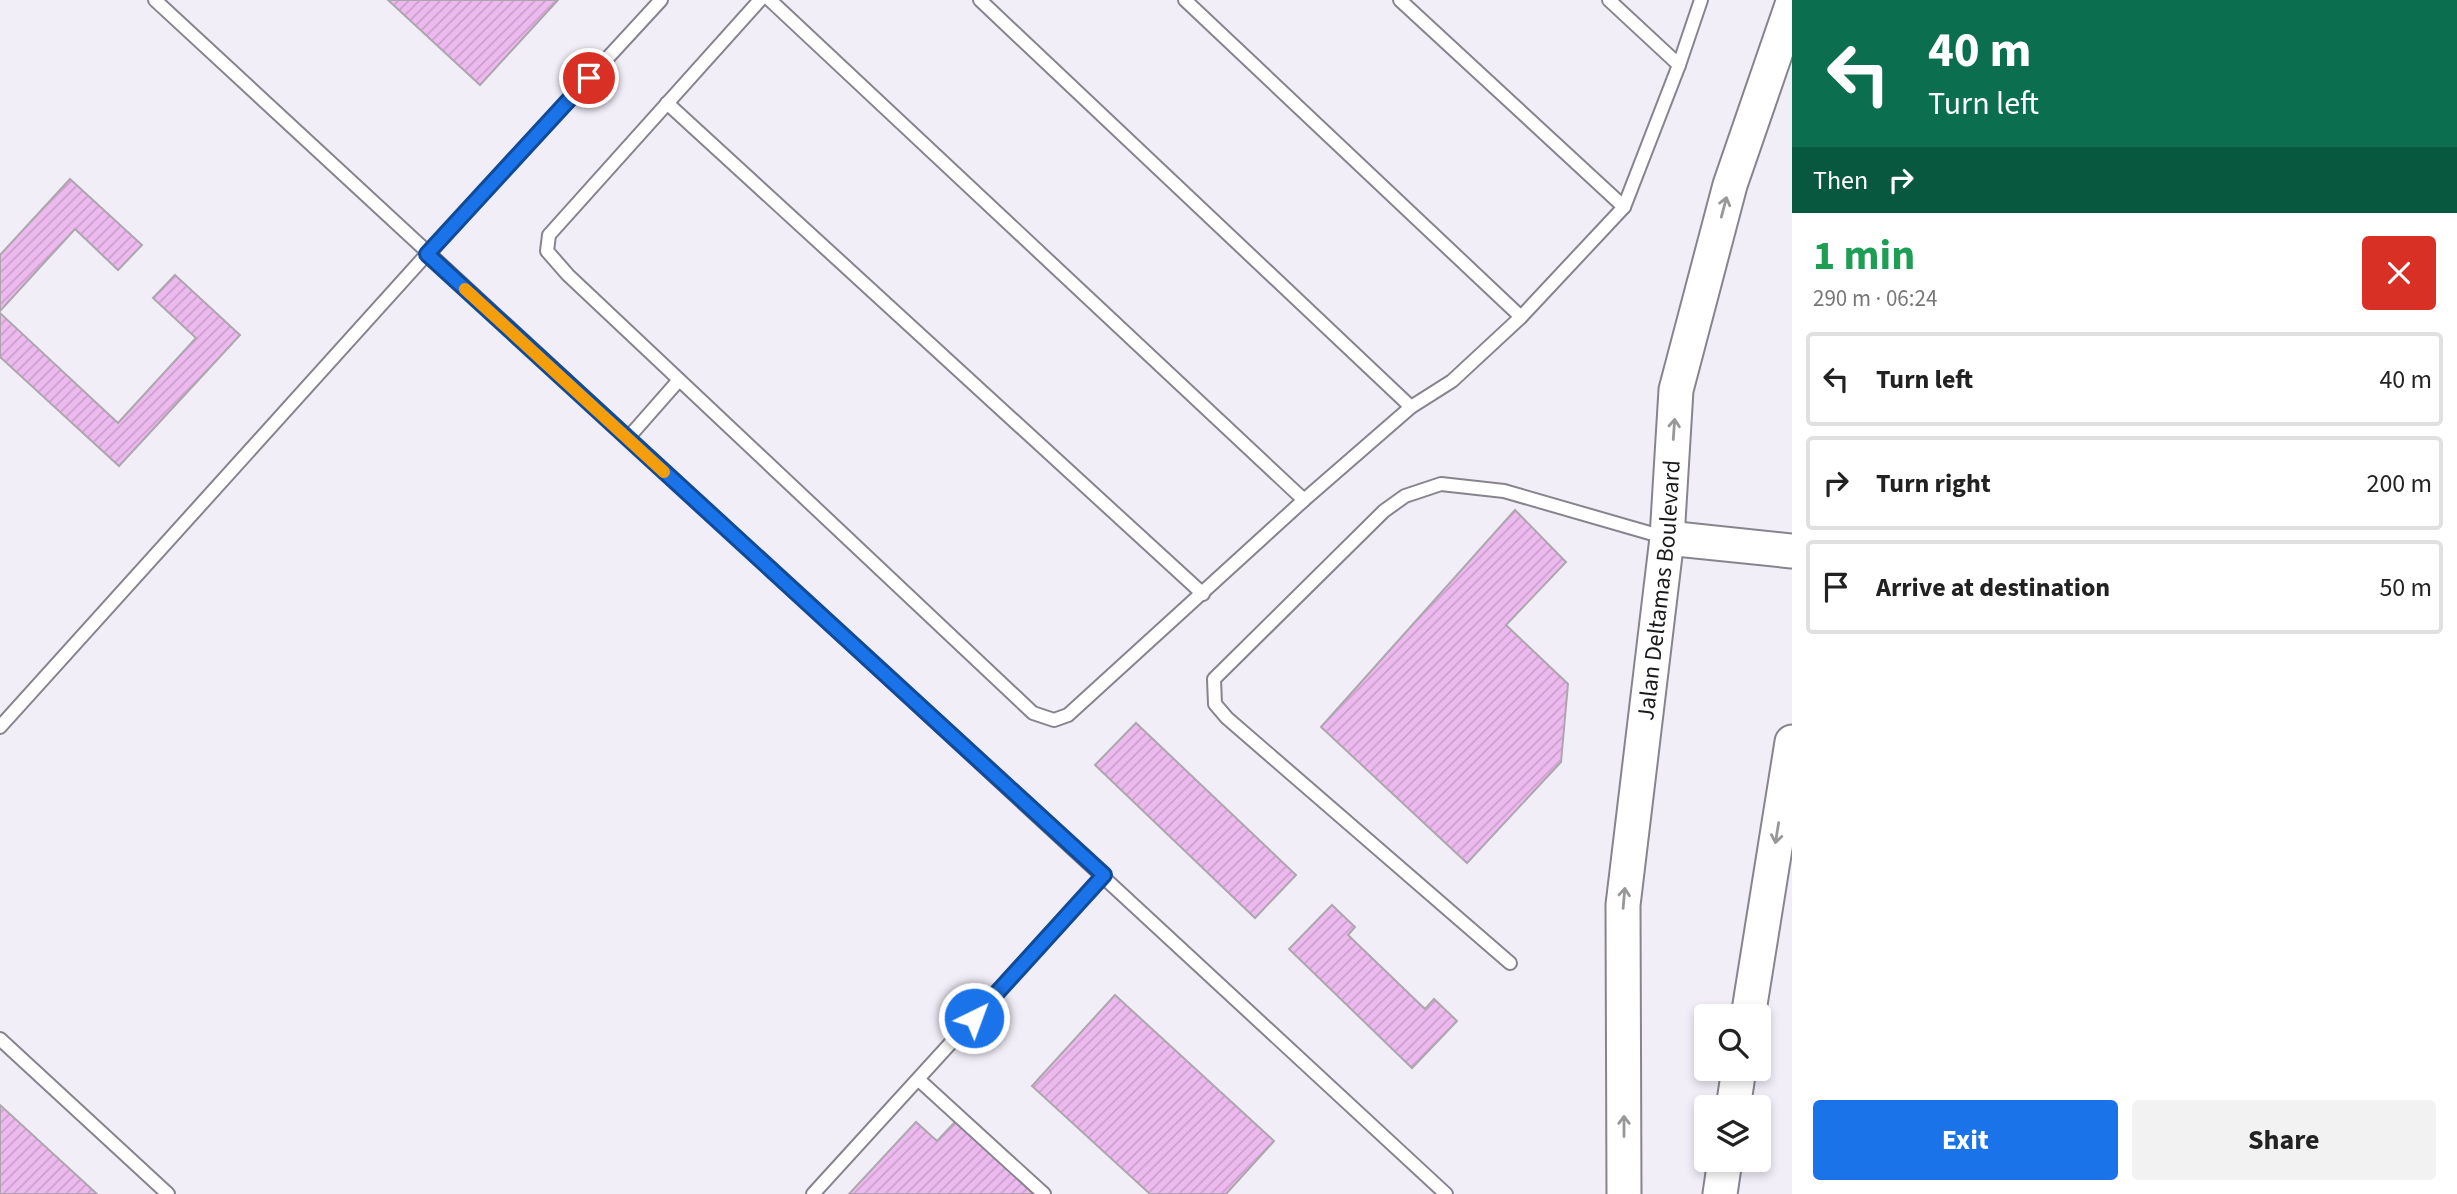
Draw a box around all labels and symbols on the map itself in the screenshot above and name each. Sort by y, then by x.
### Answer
pin [559,48,619,108]
one-way arrow [1718,197,1731,219]
one-way arrow [1667,417,1680,440]
street label: Jalan Deltamas Boulevard [1628,459,1690,722]
one-way arrow [1770,822,1783,844]
one-way arrow [1618,888,1631,910]
position arrow [937,981,1011,1055]
one-way arrow [1617,1115,1631,1138]

